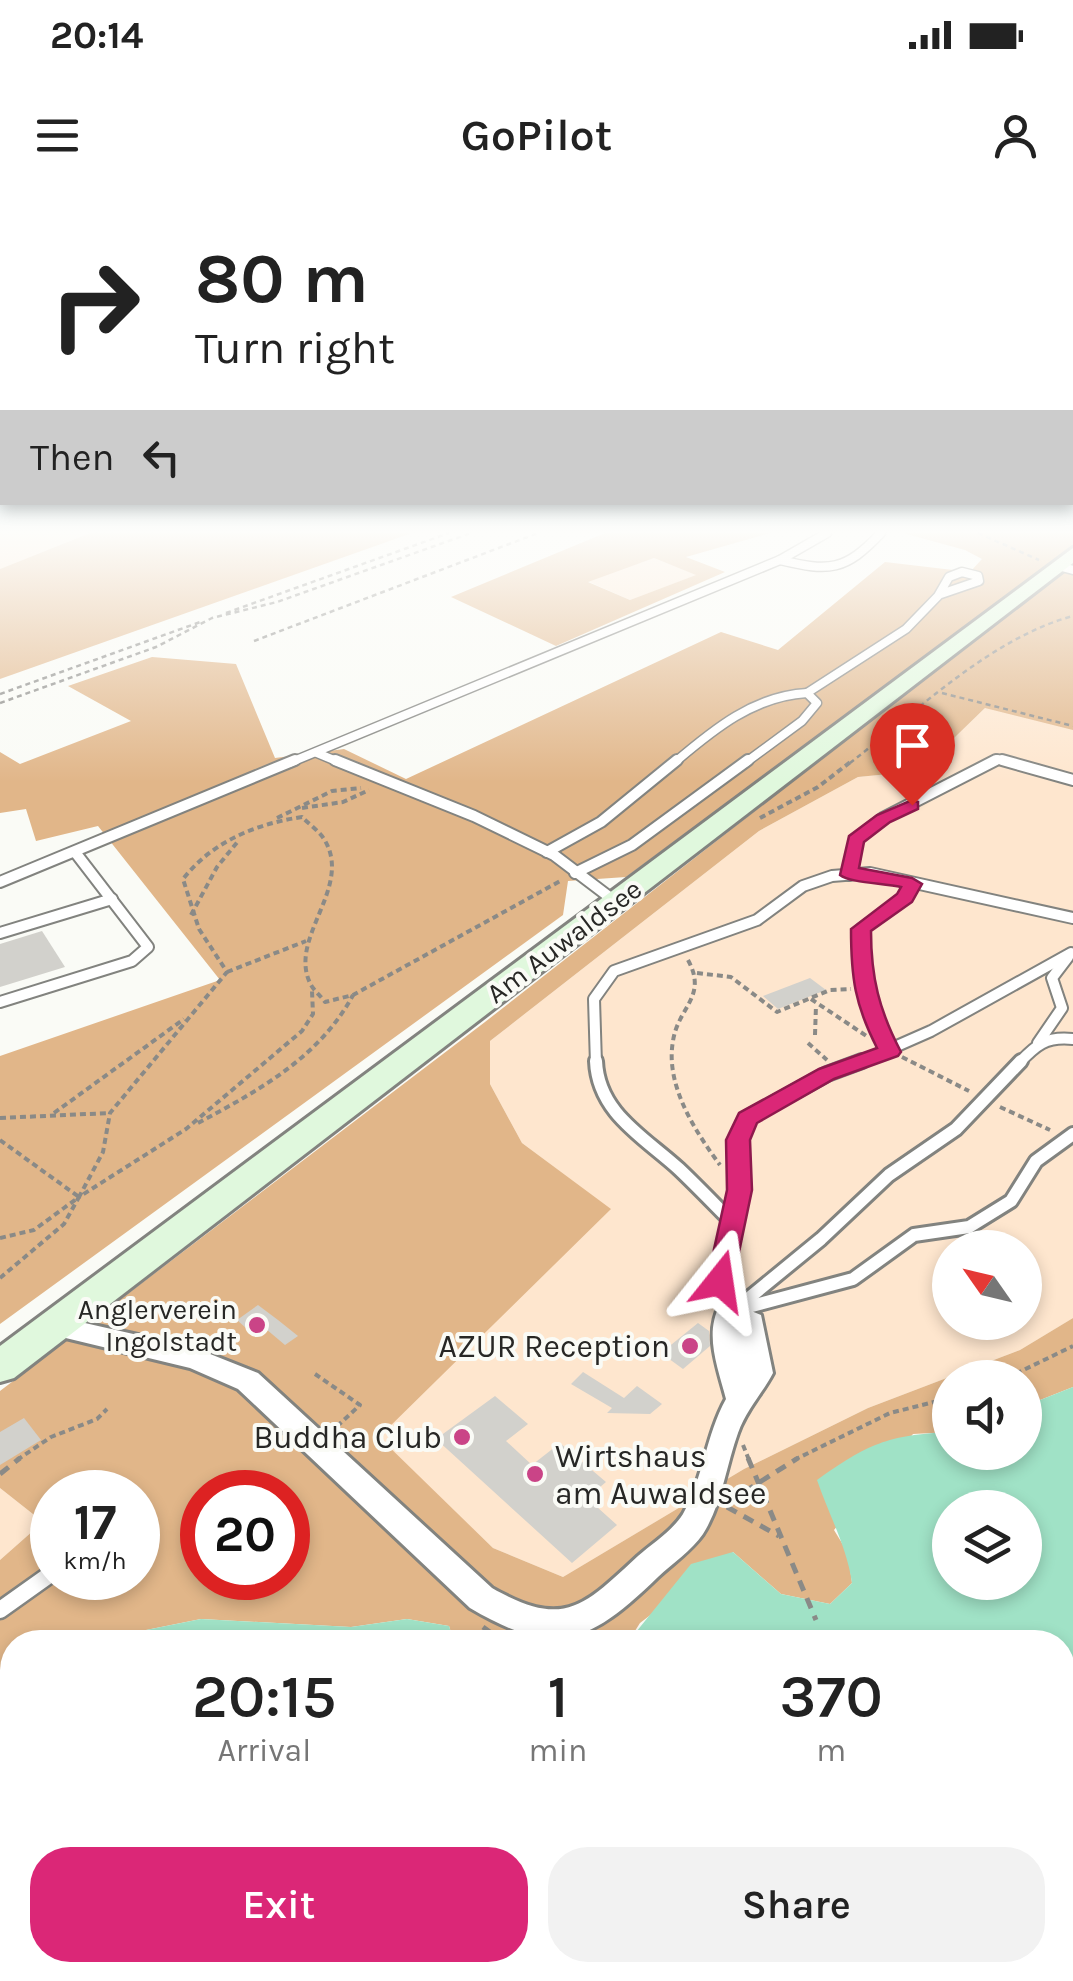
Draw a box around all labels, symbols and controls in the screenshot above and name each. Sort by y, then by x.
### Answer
text: 20:14 [50,13,143,58]
icon: menu [30,108,85,163]
icon: person [988,108,1043,163]
text: GoPilot [461,109,612,161]
text: 80 m [195,238,369,320]
icon: right [30,240,160,370]
text: Turn right [195,322,395,374]
icon: left [134,430,189,485]
text: Then [30,435,114,480]
pin [870,703,955,806]
icon: arrive [885,718,940,773]
street label: Am Auwaldsee [480,872,648,1010]
position arrow [668,1229,772,1333]
north arrow [932,1230,1042,1340]
map controls [932,1230,1042,1600]
place label: Anglerverein Ingolstadt [78,1293,237,1358]
marker: Anglerverein Ingolstadt [246,1314,268,1336]
place label: AZUR Reception [439,1328,670,1365]
marker: AZUR Reception [679,1335,701,1357]
button: sound [932,1360,1042,1470]
place label: Buddha Club [253,1419,442,1456]
marker: Buddha Club [451,1426,473,1448]
place label: Wirtshaus am Auwaldsee [555,1438,766,1512]
marker: Wirtshaus am Auwaldsee [524,1463,546,1485]
speed limit sign: 20 [180,1470,310,1600]
button: layers [932,1490,1042,1600]
text: 17 [74,1493,116,1552]
text: km/h [63,1546,127,1575]
text: 20:15 [192,1662,336,1732]
text: 1 [547,1662,568,1732]
text: 370 [779,1662,883,1732]
text: Arrival [217,1732,311,1769]
text: min [529,1732,587,1769]
text: m [816,1732,846,1769]
button: Exit [30,1847,528,1962]
button: Share [548,1847,1045,1962]

